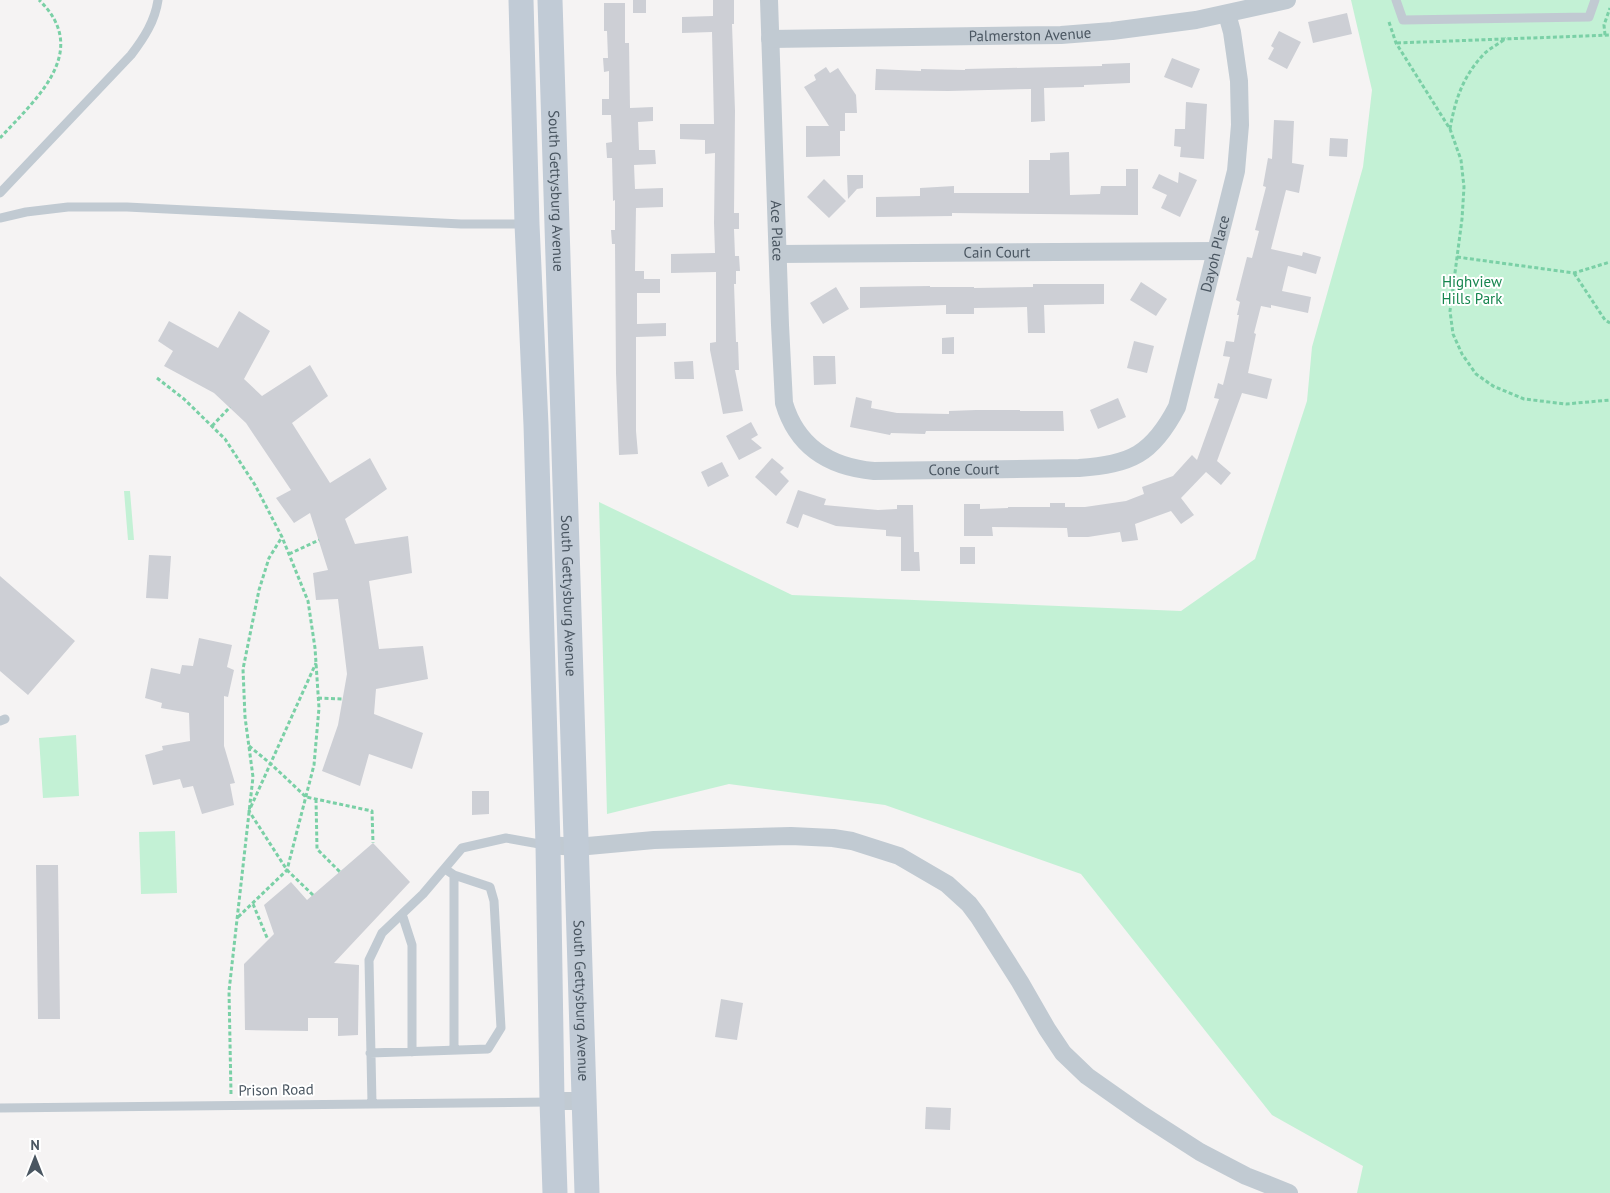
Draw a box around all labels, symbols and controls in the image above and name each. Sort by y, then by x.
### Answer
street label: Palmerston Avenue [969,23,1092,45]
street label: South Gettysburg Avenue [544,110,568,272]
street label: Ace Place [767,200,788,262]
street label: Dayoh Place [1196,213,1234,294]
street label: Cain Court [963,242,1030,262]
park label: Highview Hills Park [1442,272,1503,308]
street label: Cone Court [928,459,999,479]
street label: South Gettysburg Avenue [557,515,581,677]
street label: South Gettysburg Avenue [570,919,594,1082]
street label: Prison Road [238,1079,314,1100]
north arrow [10,1133,60,1183]
text: N [30,1136,40,1154]

